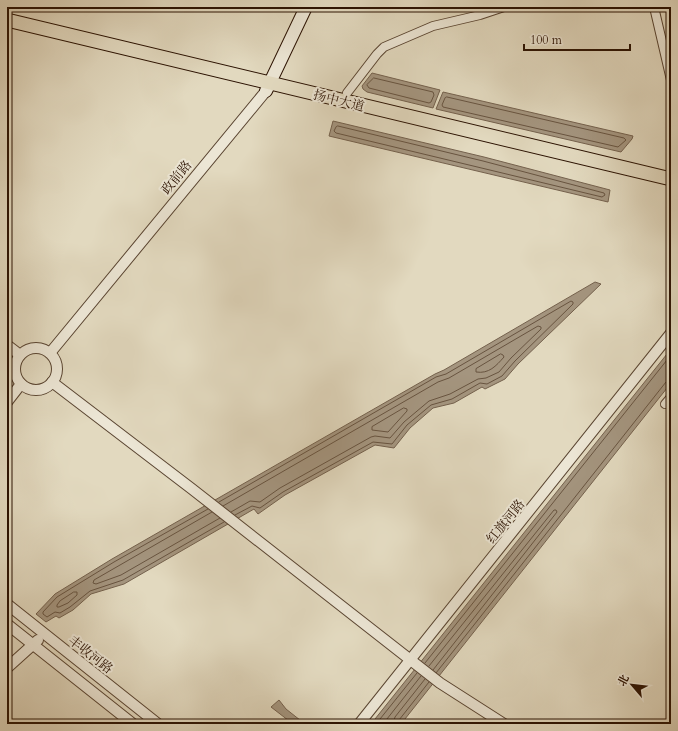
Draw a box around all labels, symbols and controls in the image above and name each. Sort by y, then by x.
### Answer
scale bar [524,26,630,52]
text: 100 m [530,32,563,48]
street label: 扬中大道 [311,86,366,116]
street label: 政前路 [158,157,196,198]
street label: 红旗河路 [482,496,529,548]
street label: 丰收河路 [64,632,116,678]
north arrow [612,665,652,705]
text: 北 [614,672,633,689]

